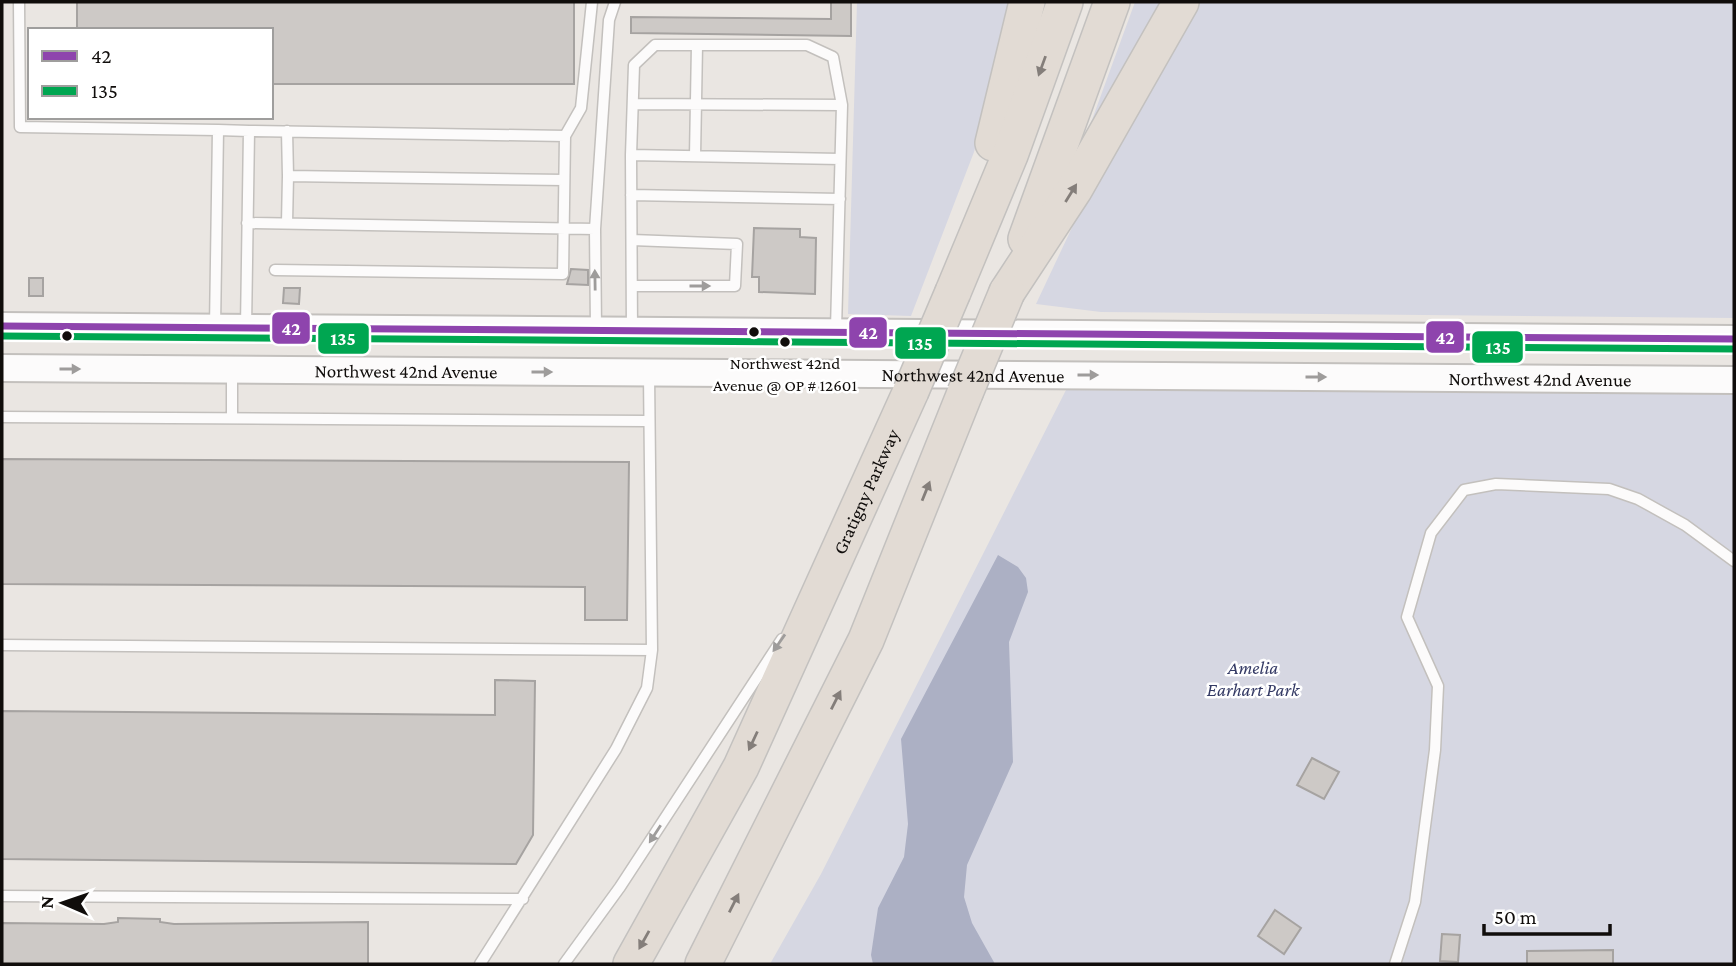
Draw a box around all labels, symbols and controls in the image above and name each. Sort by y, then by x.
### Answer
legend [28,28,273,119]
text: 42 [91,44,112,68]
one-way arrow [1036,55,1047,76]
text: 135 [91,79,118,103]
one-way arrow [1065,184,1077,203]
one-way arrow [589,269,601,291]
one-way arrow [689,280,711,292]
line badge: 42 [271,311,311,345]
line badge: 42 [848,316,888,349]
text: 42 [281,318,301,339]
line badge: 42 [1425,320,1465,354]
line badge: 135 [317,322,370,355]
text: 42 [858,322,878,343]
unlabelled marker [747,325,761,339]
line badge: 135 [894,326,947,360]
text: 42 [1435,327,1455,348]
text: 135 [330,328,356,349]
unlabelled marker [60,329,74,343]
line badge: 135 [1471,330,1524,364]
text: 135 [907,333,933,354]
marker: Northwest 42nd Avenue @ OP # 12601 [778,335,792,349]
text: 135 [1485,337,1511,358]
place label: Northwest 42nd Avenue @ OP # 12601 [713,354,857,395]
street label: Northwest 42nd Avenue [314,360,498,382]
one-way arrow [59,363,81,374]
street label: Northwest 42nd Avenue [881,364,1065,386]
one-way arrow [532,366,554,378]
street label: Northwest 42nd Avenue [1448,368,1632,390]
one-way arrow [1078,369,1100,381]
one-way arrow [1305,371,1327,383]
street label: Gratigny Parkway [829,426,903,558]
one-way arrow [920,481,931,502]
one-way arrow [772,634,786,652]
park label: Amelia Earhart Park [1207,657,1300,700]
one-way arrow [830,690,841,710]
one-way arrow [747,731,759,751]
one-way arrow [649,824,662,843]
north arrow [28,868,98,938]
scale bar [1484,892,1610,936]
one-way arrow [728,893,739,913]
text: N [36,896,57,909]
text: 50 m [1494,905,1537,929]
one-way arrow [638,931,650,950]

